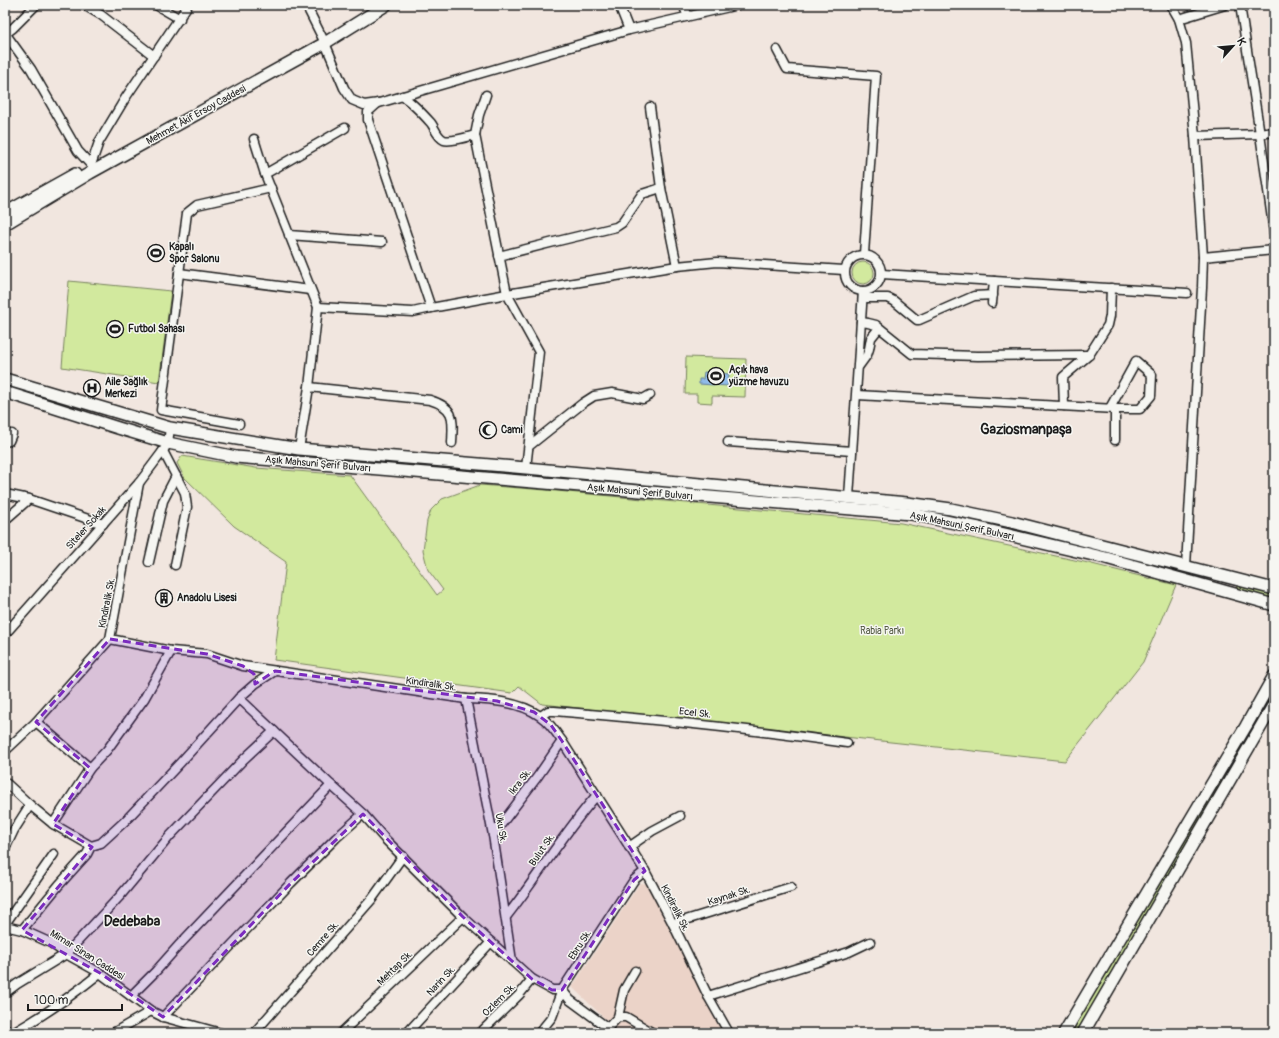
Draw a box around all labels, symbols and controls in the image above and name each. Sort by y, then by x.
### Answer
north arrow [1213,26,1253,66]
text: K [1234,36,1249,48]
street label: Mehmet Âkif Ersoy Caddesi [144,82,248,147]
place label: Kapalı Spor Salonu [169,241,219,265]
sports icon: Kapalı Spor Salonu [146,243,166,263]
sports icon: Futbol Sahası [105,319,125,339]
place label: Futbol Sahası [128,323,185,335]
place label: Açık hava yüzme havuzu [728,364,789,388]
sports icon: Açık hava yüzme havuzu [706,366,726,386]
place label: Aile Sağlık Merkezi [105,376,149,400]
hospital icon: Aile Sağlık Merkezi [82,378,102,398]
mosque icon: Cami [478,420,498,440]
district label: Gaziosmanpaşa [980,421,1072,438]
place label: Cami [501,424,523,436]
street label: Aşık Mahsuni Şerif Bulvarı [264,453,372,475]
street label: Aşık Mahsuni Şerif Bulvarı [586,481,694,503]
street label: Siteler Sokak [64,503,109,552]
street label: Aşık Mahsuni Şerif Bulvarı [909,509,1015,543]
street label: Kindiralik Sk. [96,577,118,629]
building icon: Anadolu Lisesi [154,588,174,608]
place label: Anadolu Lisesi [177,592,237,604]
park label: Rabia Parkı [860,625,904,637]
street label: Kindiralik Sk. [405,675,457,693]
street label: Ecel Sk. [678,705,712,721]
street label: Ikra Sk. [506,767,534,797]
street label: Uku Sk. [492,812,510,844]
street label: Bulut Sk. [527,832,557,868]
street label: Kindiralik Sk. [658,883,692,933]
street label: Kaynak Sk. [706,884,752,908]
district label: Dedebaba [104,913,161,930]
street label: Cemre Sk. [305,919,341,959]
street label: Mimar Sinan Caddesi [48,927,127,983]
street label: Ebru Sk. [566,928,594,962]
street label: Mehtap Sk. [375,948,415,988]
street label: Narin Sk. [424,963,458,999]
street label: Ozlem Sk. [480,981,518,1019]
scale bar [28,986,122,1012]
text: 100 m [34,993,69,1008]

